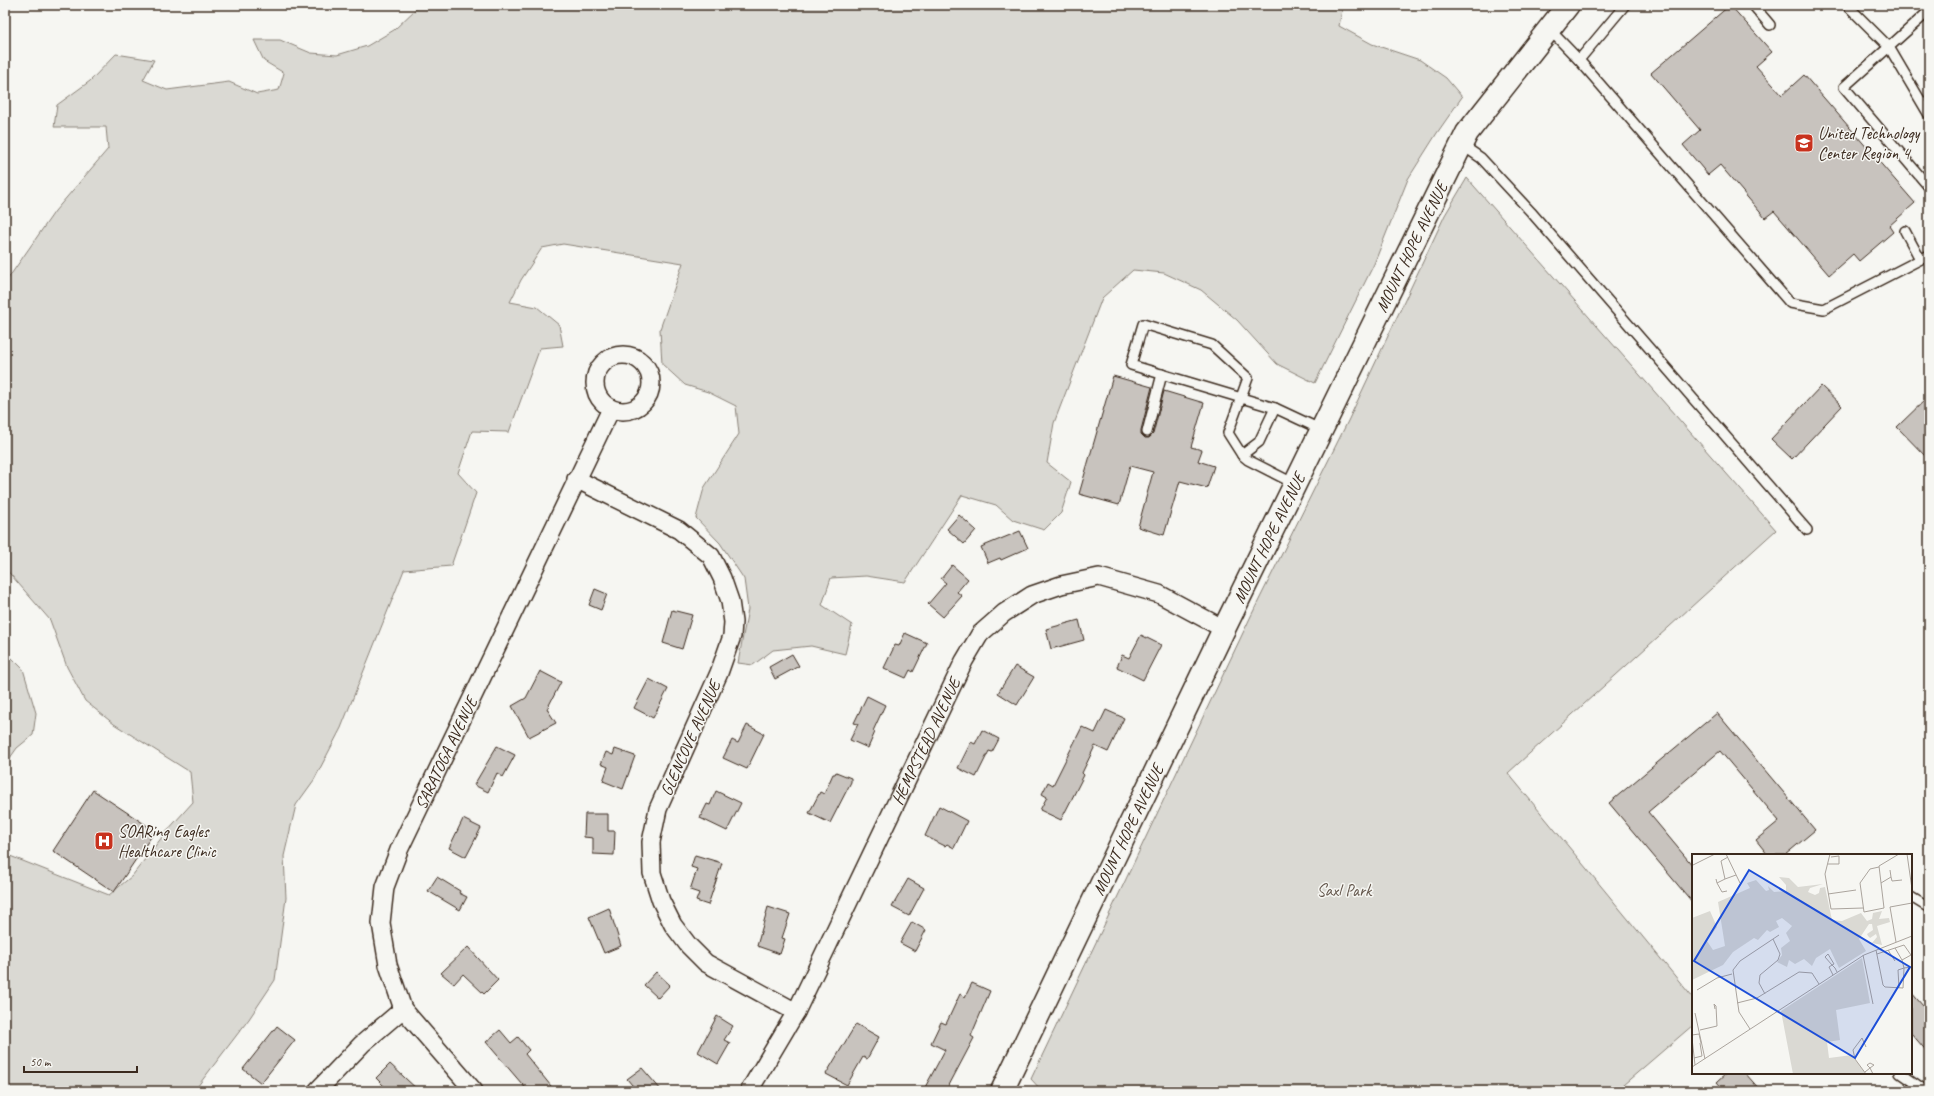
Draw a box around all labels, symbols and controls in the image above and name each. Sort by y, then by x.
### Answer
place label: United Technology Center Region 4 [1818,123,1921,164]
school or university icon: United Technology Center Region 4 [1793,132,1815,154]
street label: MOUNT HOPE AVENUE [1371,176,1454,316]
street label: MOUNT HOPE AVENUE [1228,467,1311,607]
street label: HEMPSTEAD AVENUE [887,673,966,808]
street label: GLENCOVE AVENUE [656,676,726,799]
street label: SARATOGA AVENUE [410,691,483,813]
street label: MOUNT HOPE AVENUE [1088,759,1170,899]
place label: SOARing Eagles Healthcare Clinic [118,821,217,862]
hospital icon: SOARing Eagles Healthcare Clinic [93,830,115,852]
inset map [1692,854,1912,1074]
park label: Saxl Park [1317,880,1373,901]
scale bar [24,1048,137,1074]
text: 50 m [30,1054,52,1070]

